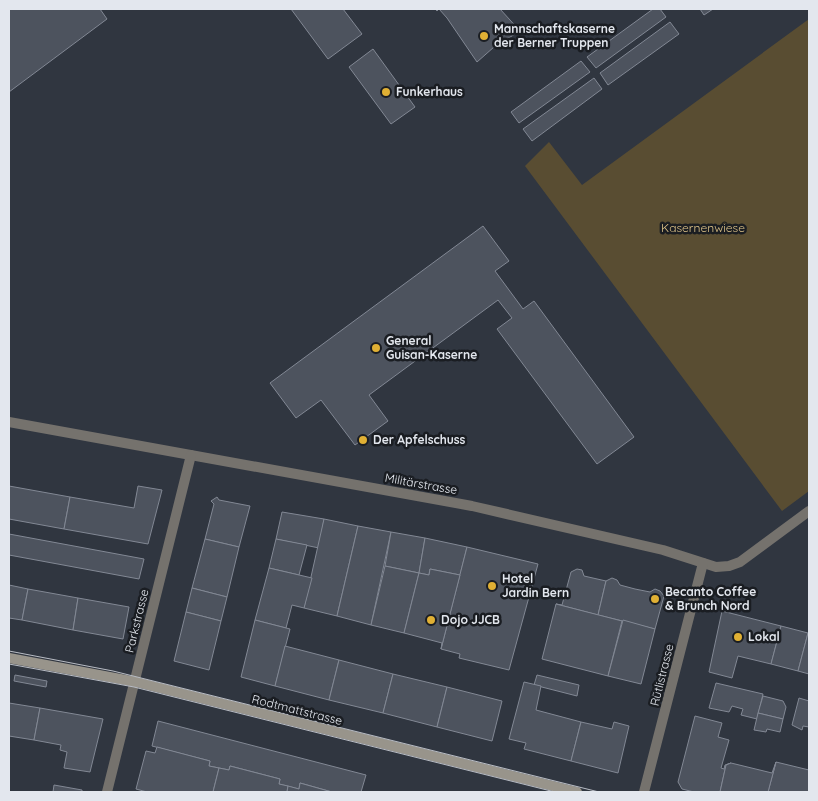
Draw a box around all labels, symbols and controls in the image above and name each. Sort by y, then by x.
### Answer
place label: Mannschaftskaserne der Berner Truppen [494,21,615,50]
marker: Mannschaftskaserne der Berner Truppen [478,30,490,42]
place label: Funkerhaus [396,84,463,99]
marker: Funkerhaus [380,86,392,98]
park label: Kasernenwiese [661,220,745,235]
place label: General Guisan-Kaserne [386,333,477,362]
marker: General Guisan-Kaserne [370,342,382,354]
place label: Der Apfelschuss [373,432,466,447]
marker: Der Apfelschuss [357,434,369,446]
street label: Militärstrasse [384,470,459,497]
place label: Hotel Jardin Bern [502,571,569,600]
marker: Hotel Jardin Bern [486,580,498,592]
place label: Becanto Coffee & Brunch Nord [665,584,756,613]
street label: Parkstrasse [121,587,152,654]
marker: Becanto Coffee & Brunch Nord [649,593,661,605]
place label: Dojo JJCB [441,612,500,627]
marker: Dojo JJCB [425,614,437,626]
place label: Lokal [748,629,780,644]
marker: Lokal [732,631,744,643]
street label: Rütlistrasse [647,642,677,708]
street label: Rodtmattstrasse [250,691,344,728]

